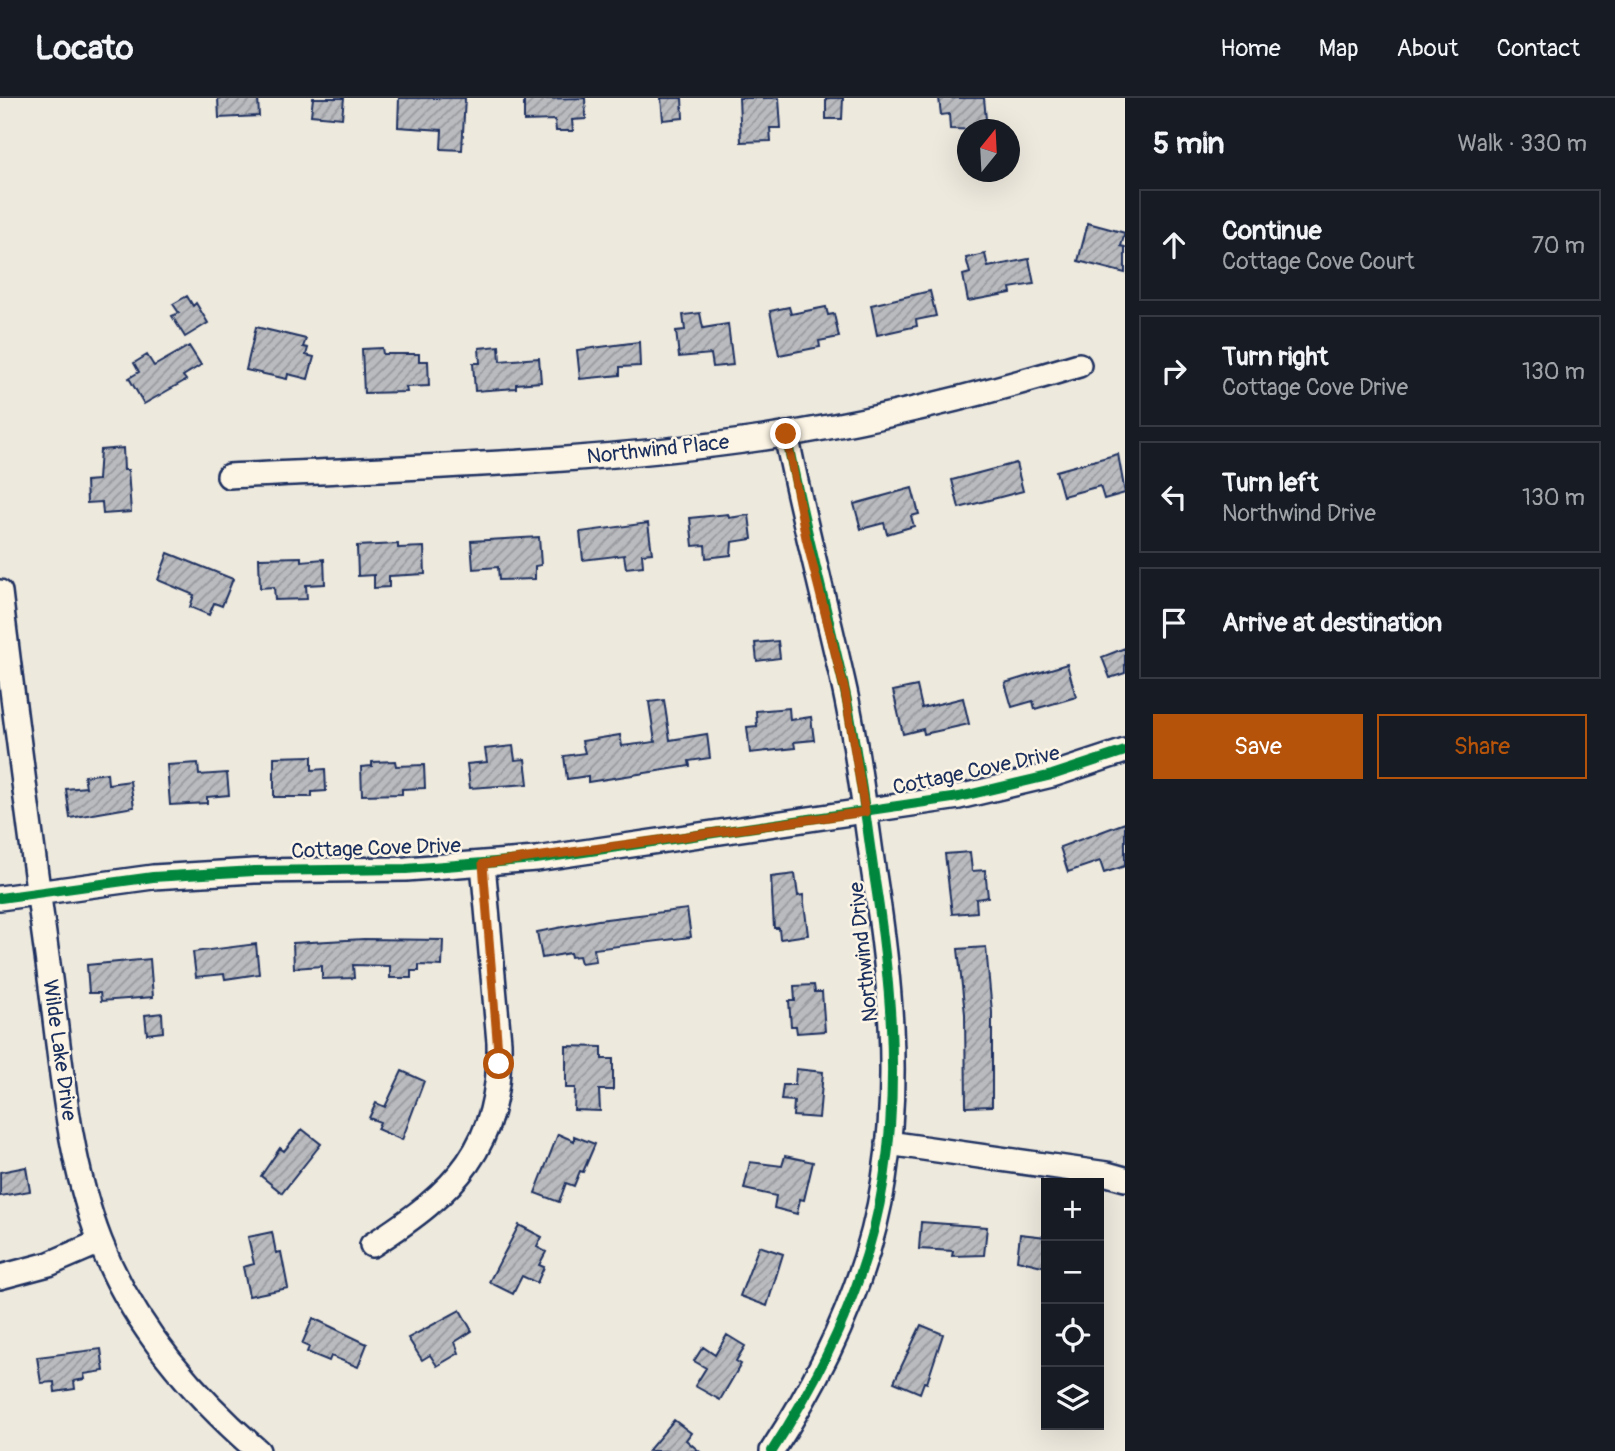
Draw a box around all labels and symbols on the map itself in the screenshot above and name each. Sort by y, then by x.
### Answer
north arrow [957,119,1020,182]
route end [770,418,801,449]
street label: Northwind Place [585,429,731,470]
street label: Cottage Cove Drive [890,739,1063,801]
street label: Cottage Cove Drive [291,832,462,865]
street label: Northwind Drive [843,880,884,1023]
street label: Wilde Lake Drive [36,978,83,1123]
route start [483,1048,514,1079]

